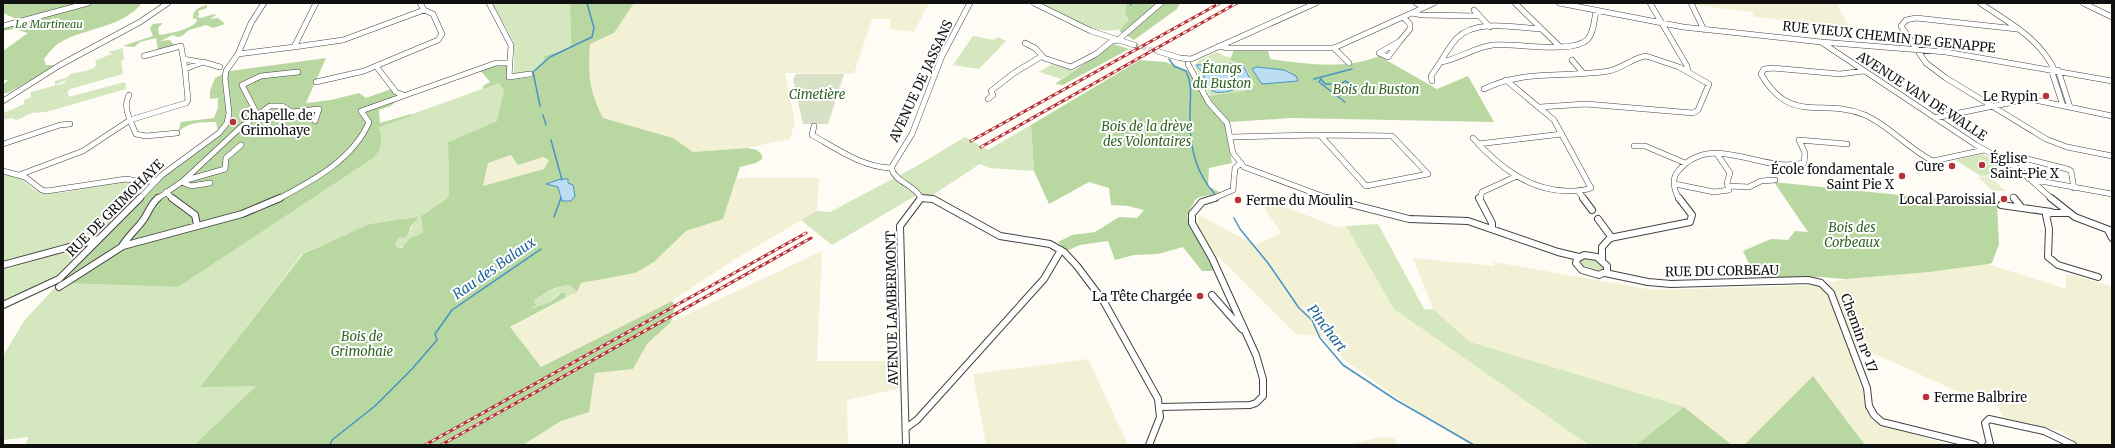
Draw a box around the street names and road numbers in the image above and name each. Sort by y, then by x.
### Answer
street label: AVENUE DE JASSANS [885,17,957,146]
street label: RUE VIEUX CHEMIN DE GENAPPE [1782,17,1997,57]
street label: AVENUE VAN DE WALLE [1853,47,1991,145]
street label: RUE DE GRIMOHAYE [63,155,168,260]
street label: AVENUE LAMBERMONT [882,231,902,386]
street label: RUE DU CORBEAU [1665,261,1780,280]
street label: Chemin nᵒ 17 [1837,291,1881,375]

